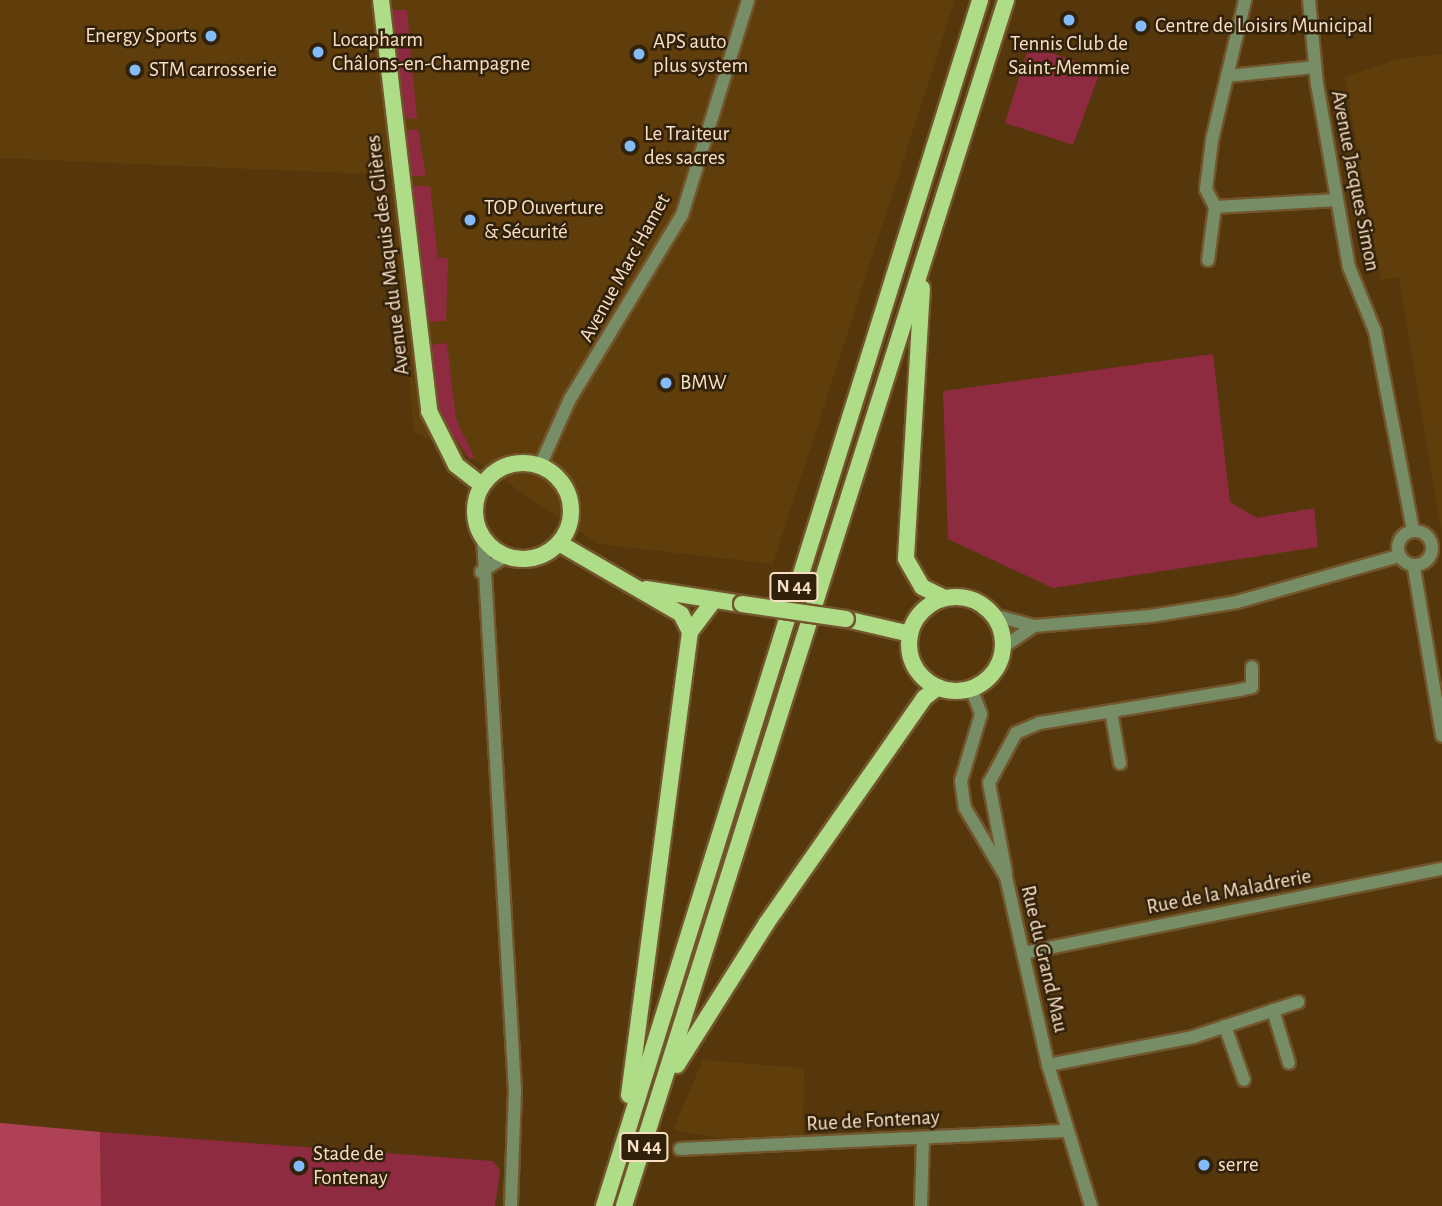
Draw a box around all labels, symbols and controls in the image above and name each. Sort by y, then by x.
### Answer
marker: Tennis Club de Saint-Memmie [1061,12,1077,28]
place label: Centre de Loisirs Municipal [1155,13,1373,39]
marker: Centre de Loisirs Municipal [1133,18,1149,34]
place label: Energy Sports [85,23,197,49]
place label: Locapharm Châlons-en-Champagne [332,27,530,77]
marker: Energy Sports [203,28,219,44]
place label: APS auto plus system [653,29,748,79]
place label: Tennis Club de Saint-Memmie [1008,31,1130,81]
marker: Locapharm Châlons-en-Champagne [310,44,326,60]
marker: APS auto plus system [631,46,647,62]
place label: STM carrosserie [149,57,277,83]
marker: STM carrosserie [127,62,143,78]
street label: Avenue Jacques Simon [1325,88,1385,274]
place label: Le Traiteur des sacres [644,121,729,171]
street label: Avenue du Maquis des Glières [361,133,415,377]
marker: Le Traiteur des sacres [622,138,638,154]
street label: Avenue Marc Hamet [574,190,676,346]
place label: TOP Ouverture & Sécurité [484,195,604,245]
marker: TOP Ouverture & Sécurité [462,212,478,228]
place label: BMW [680,370,726,396]
marker: BMW [658,375,674,391]
road number: N 44 [768,572,820,602]
street label: Rue de la Maladrerie [1145,864,1313,920]
street label: Rue du Grand Mau [1015,883,1073,1035]
street label: Rue de Fontenay [806,1105,940,1137]
road number: N 44 [618,1132,670,1162]
place label: Stade de Fontenay [313,1141,388,1191]
place label: serre [1218,1152,1259,1178]
marker: serre [1196,1157,1212,1173]
marker: Stade de Fontenay [291,1158,307,1174]

